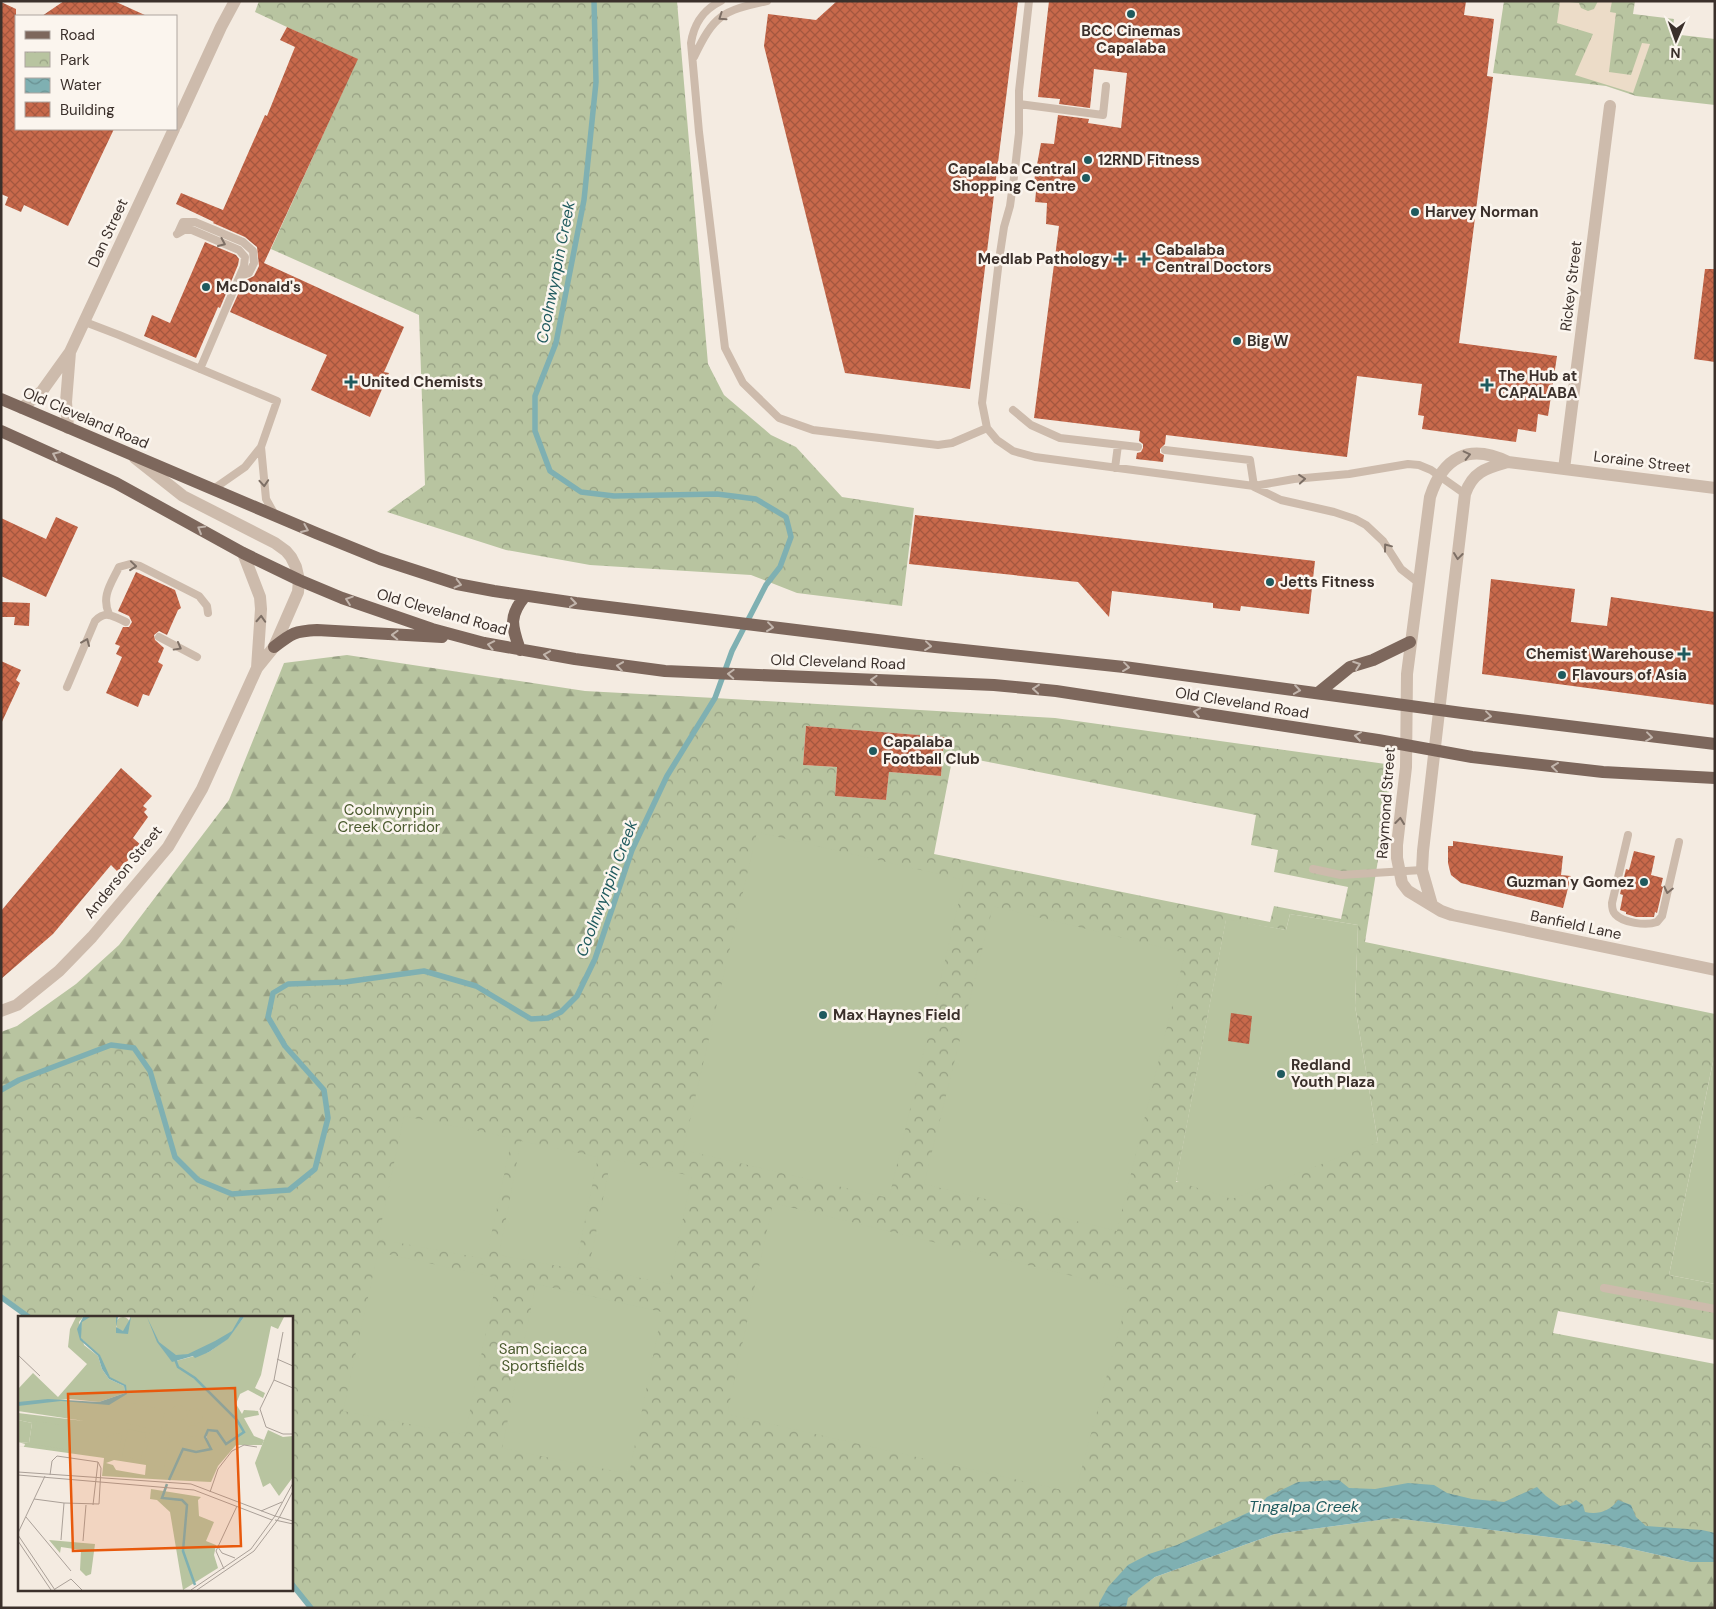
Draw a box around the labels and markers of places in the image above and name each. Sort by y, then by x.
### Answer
marker: BCC Cinemas Capalaba [1125,8,1137,20]
place label: BCC Cinemas Capalaba [1081,21,1181,58]
place label: 12RND Fitness [1098,150,1200,170]
marker: 12RND Fitness [1082,154,1094,166]
place label: Capalaba Central Shopping Centre [948,159,1076,196]
marker: Capalaba Central Shopping Centre [1080,172,1092,184]
place label: Harvey Norman [1425,202,1538,222]
marker: Harvey Norman [1409,206,1421,218]
place label: Cabalaba Central Doctors [1155,240,1272,277]
place label: Medlab Pathology [978,249,1109,269]
marker: Medlab Pathology [1113,252,1127,266]
marker: Cabalaba Central Doctors [1137,252,1151,266]
place label: McDonald's [216,277,301,297]
marker: McDonald's [200,281,212,293]
place label: Big W [1247,331,1288,351]
marker: Big W [1231,335,1243,347]
place label: The Hub at CAPALABA [1498,366,1578,403]
place label: United Chemists [361,372,483,392]
marker: United Chemists [345,376,357,388]
marker: The Hub at CAPALABA [1480,378,1494,392]
place label: Jetts Fitness [1280,572,1375,592]
marker: Jetts Fitness [1264,576,1276,588]
place label: Chemist Warehouse [1526,644,1674,664]
marker: Chemist Warehouse [1678,648,1690,660]
place label: Flavours of Asia [1572,665,1687,685]
marker: Flavours of Asia [1556,669,1568,681]
place label: Capalaba Football Club [883,732,980,769]
marker: Capalaba Football Club [867,745,879,757]
place label: Guzman y Gomez [1506,872,1634,892]
marker: Guzman y Gomez [1638,876,1650,888]
place label: Max Haynes Field [833,1005,961,1025]
marker: Max Haynes Field [817,1009,829,1021]
place label: Redland Youth Plaza [1291,1055,1375,1092]
marker: Redland Youth Plaza [1275,1068,1287,1080]

